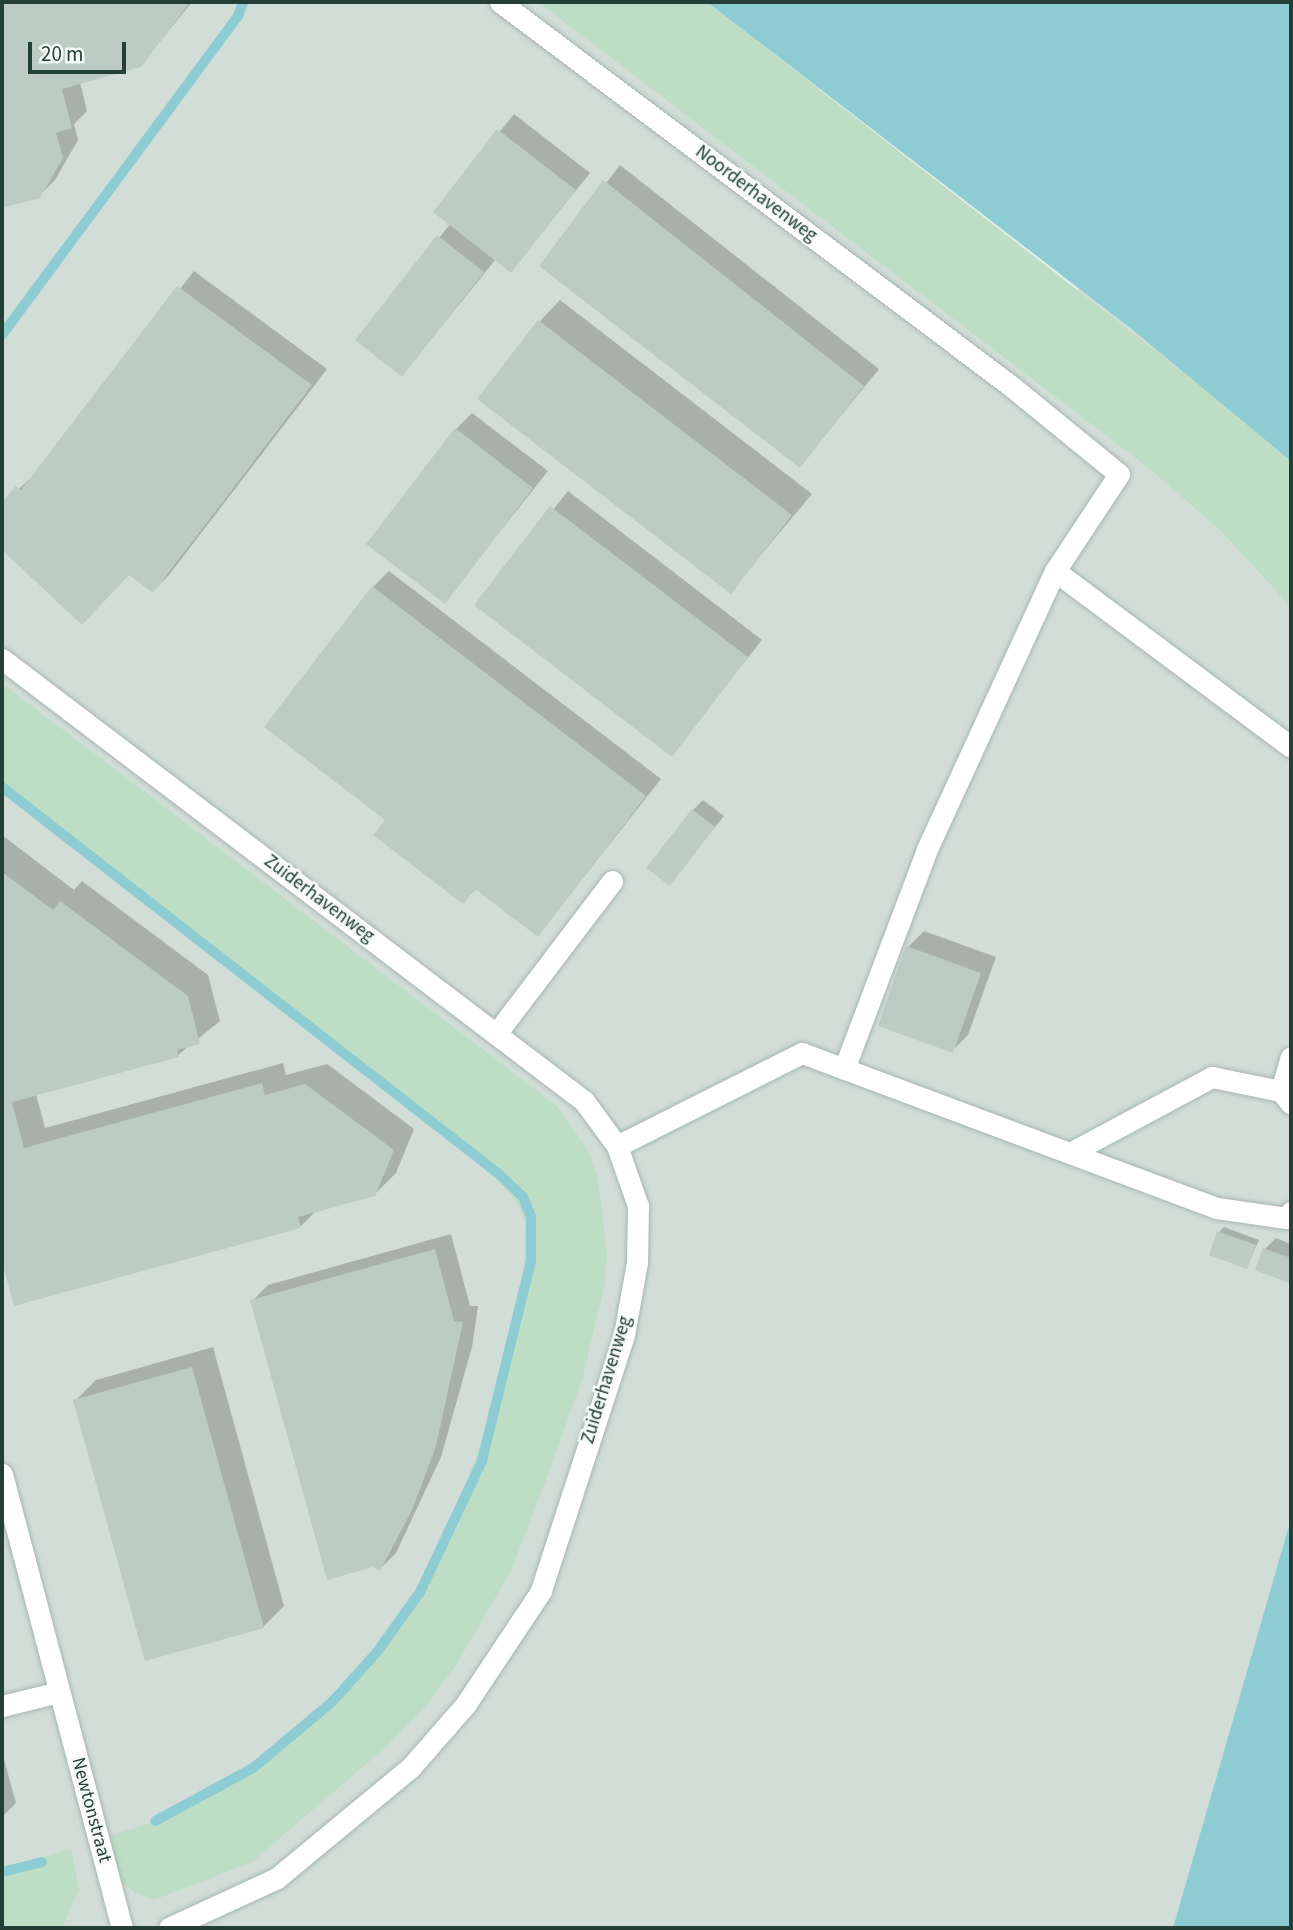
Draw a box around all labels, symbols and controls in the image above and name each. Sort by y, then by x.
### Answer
scale bar [32,28,130,72]
text: 20 m [41,39,83,69]
street label: Noorderhavenweg [691,141,821,247]
street label: Zuiderhavenweg [259,850,379,948]
street label: Zuiderhavenweg [577,1313,637,1447]
street label: Newtonstraat [66,1755,116,1865]

